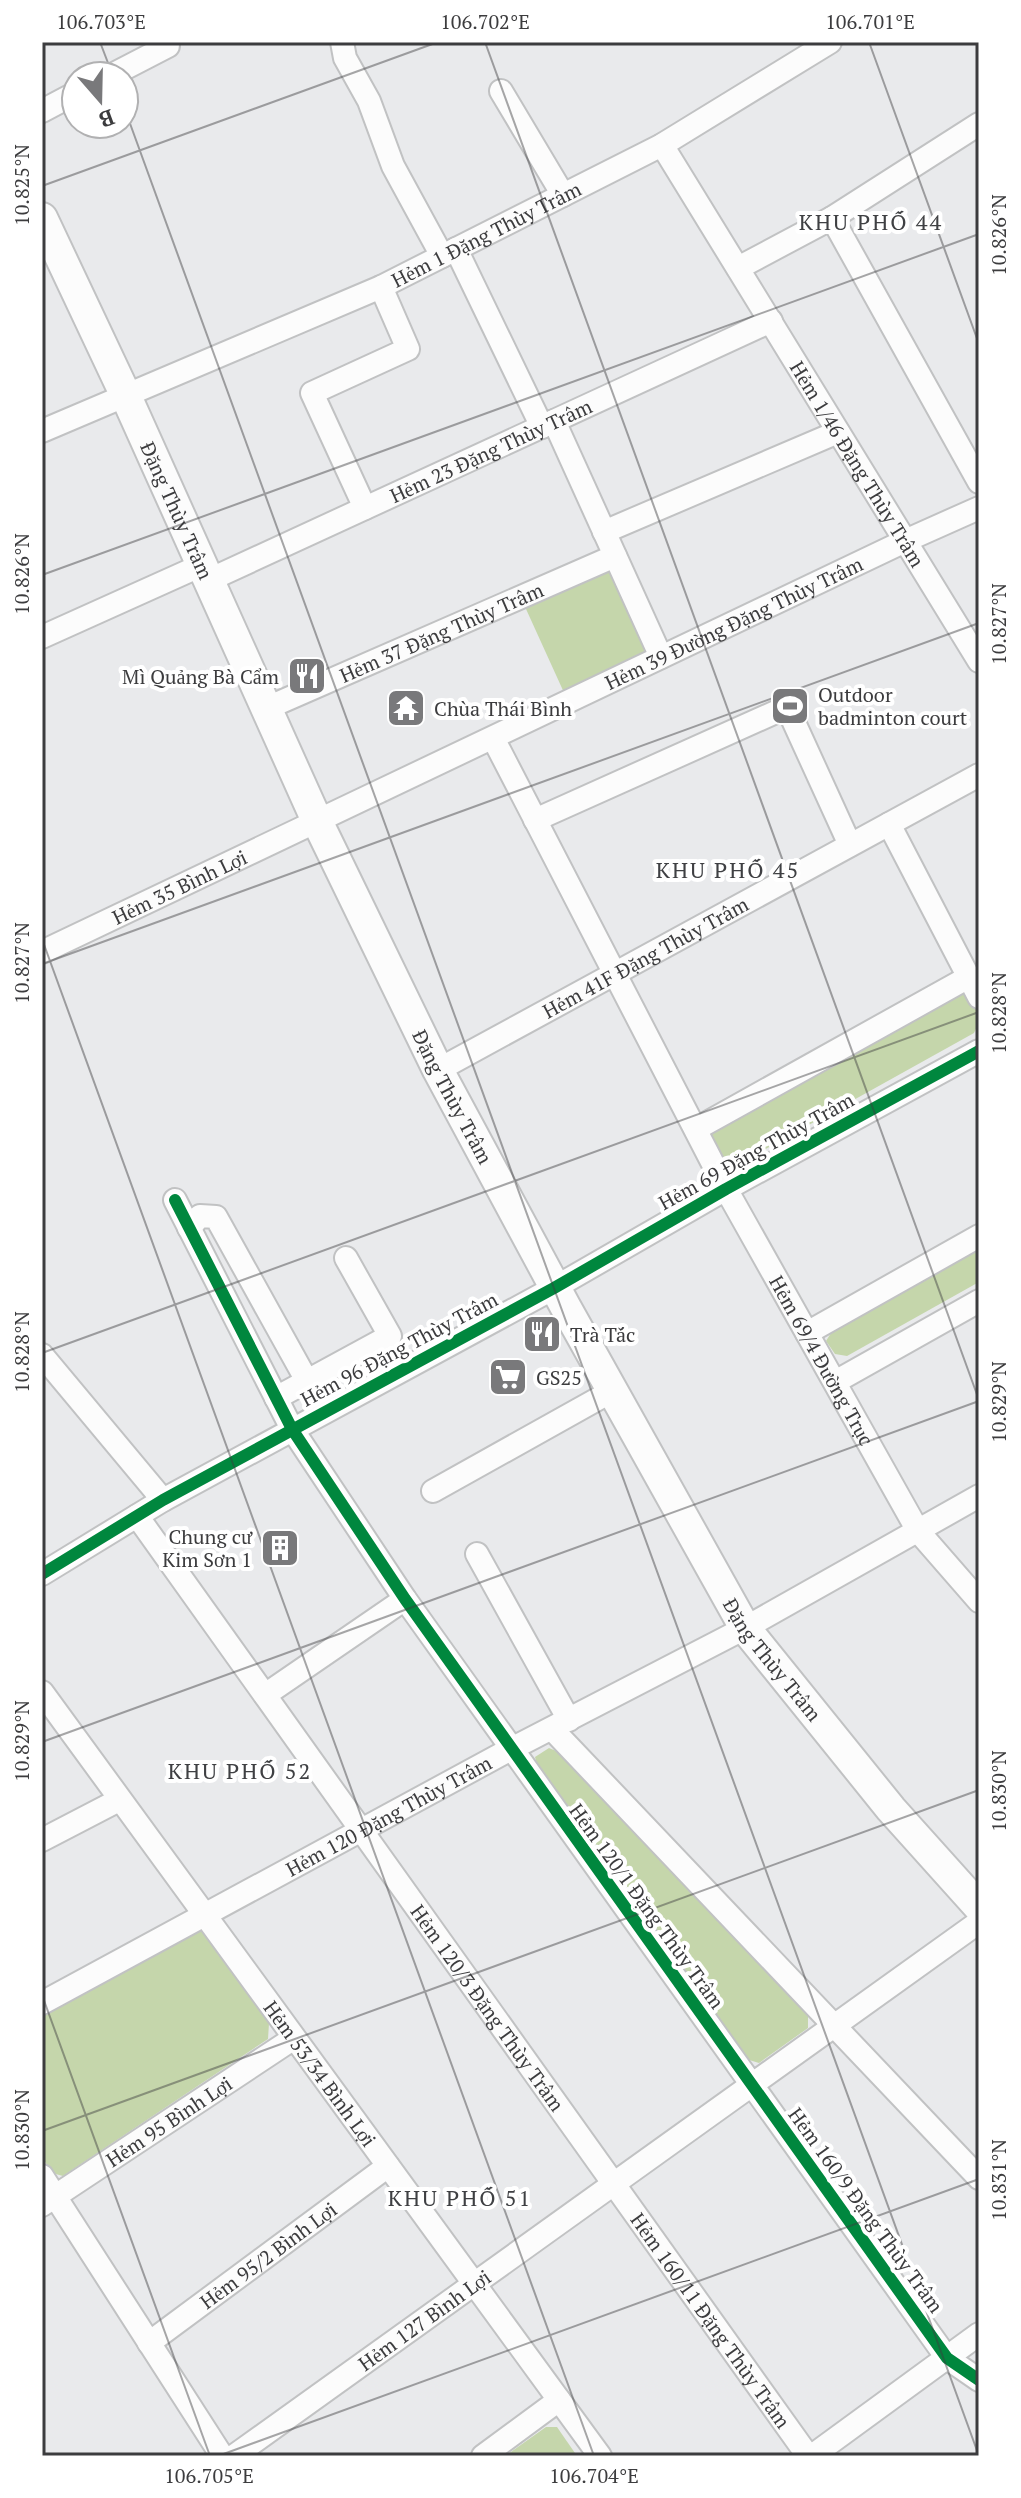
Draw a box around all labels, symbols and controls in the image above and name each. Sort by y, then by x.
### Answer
text: 106.703°E [56,8,146,35]
text: 106.702°E [440,8,530,35]
text: 106.701°E [825,8,915,35]
north arrow [60,60,140,140]
text: B [95,103,119,135]
text: 10.825°N [8,144,35,226]
street label: Hẻm 1 Đặng Thùy Trâm [387,175,585,293]
text: 10.826°N [985,194,1012,276]
district label: KHU PHỐ 44 [799,207,943,236]
street label: Hẻm 1/46 Đặng Thùy Trâm [784,356,931,572]
street label: Hẻm 23 Đặng Thùy Trâm [385,392,596,508]
street label: Đặng Thùy Trâm [135,437,220,583]
text: 10.826°N [8,533,35,615]
street label: Hẻm 39 Đường Đặng Thùy Trâm [600,550,867,696]
street label: Hẻm 37 Đặng Thùy Trâm [335,576,547,688]
text: 10.827°N [985,583,1012,665]
restaurant icon: Mì Quảng Bà Cẩm [286,655,328,697]
place label: Mì Quảng Bà Cẩm [122,663,279,690]
place label: Outdoor badminton court [818,681,968,731]
sports icon: Outdoor badminton court [769,685,811,727]
temple icon: Chùa Thái Bình [385,687,427,729]
place label: Chùa Thái Bình [434,695,572,722]
street label: Hẻm 35 Bình Lợi [107,843,251,930]
district label: KHU PHỐ 45 [656,855,800,884]
street label: Hẻm 41F Đặng Thùy Trâm [538,890,753,1024]
text: 10.827°N [8,922,35,1004]
text: 10.828°N [985,972,1012,1054]
street label: Đặng Thùy Trâm [407,1025,499,1168]
street label: Hẻm 69 Đặng Thùy Trâm [653,1086,859,1216]
street label: Hẻm 69/4 Đường Trục [764,1270,881,1450]
street label: Hẻm 96 Đặng Thùy Trâm [296,1286,502,1412]
text: 10.828°N [8,1311,35,1393]
restaurant icon: Trà Tắc [521,1313,563,1355]
place label: Trà Tắc [570,1321,635,1348]
supermarket icon: GS25 [487,1356,529,1398]
text: 10.829°N [985,1361,1012,1443]
place label: GS25 [536,1364,582,1391]
place label: Chung cư Kim Sơn 1 [162,1523,253,1573]
building icon: Chung cư Kim Sơn 1 [259,1527,301,1569]
street label: Đặng Thùy Trâm [717,1593,828,1726]
text: 10.829°N [8,1700,35,1782]
street label: Hẻm 120 Đặng Thùy Trâm [281,1749,496,1882]
text: 10.830°N [985,1750,1012,1832]
district label: KHU PHỐ 52 [168,1756,312,1785]
street label: Hẻm 120/1 Đặng Thùy Trâm [563,1798,731,2014]
street label: Hẻm 120/3 Đặng Thùy Trâm [405,1899,571,2116]
street label: Hẻm 53/34 Bình Lợi [258,1995,383,2152]
street label: Hẻm 95 Bình Lợi [100,2069,237,2173]
text: 10.830°N [8,2089,35,2171]
street label: Hẻm 160/9 Đặng Thùy Trâm [782,2102,950,2318]
text: 10.831°N [985,2139,1012,2221]
district label: KHU PHỐ 51 [388,2183,532,2212]
street label: Hẻm 95/2 Bình Lợi [194,2195,342,2315]
street label: Hẻm 160/11 Đặng Thùy Trâm [625,2207,797,2433]
street label: Hẻm 127 Bình Lợi [353,2263,496,2376]
text: 106.705°E [164,2462,254,2489]
text: 106.704°E [549,2462,639,2489]

